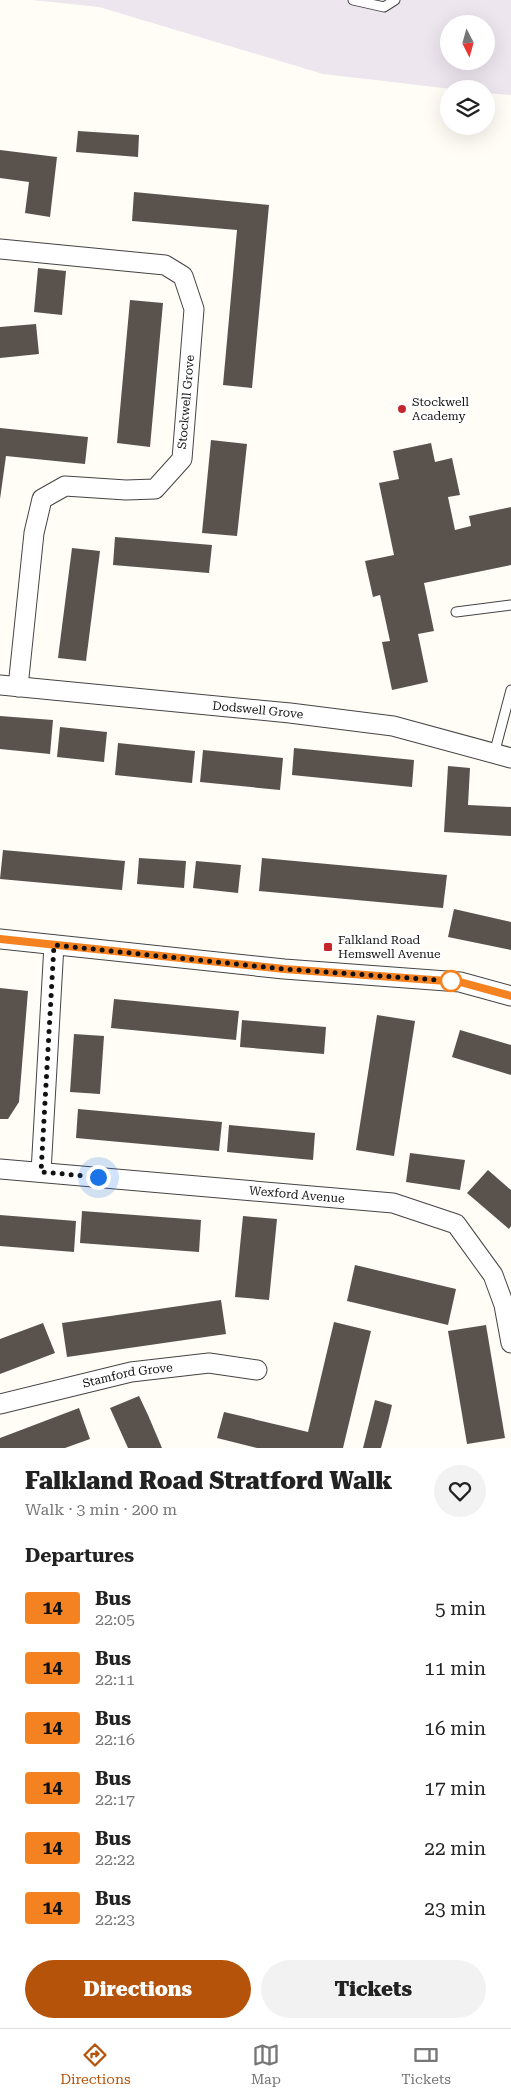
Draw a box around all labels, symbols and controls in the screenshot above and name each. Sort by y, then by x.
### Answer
north arrow [440,15,495,70]
map controls [440,15,495,135]
button: layers [440,80,495,135]
street label: Stockwell Grove [175,354,197,450]
place label: Stockwell Academy [412,395,469,423]
marker: Stockwell Academy [396,403,408,415]
street label: Dodswell Grove [212,699,305,722]
place label: Falkland Road Hemswell Avenue [338,933,441,961]
marker: Falkland Road Hemswell Avenue [322,941,334,953]
unlabelled marker [440,970,462,992]
your location [86,1165,111,1190]
street label: Wexford Avenue [249,1184,346,1206]
street label: Stamford Grove [81,1360,174,1391]
button: heart [434,1465,486,1517]
text: Falkland Road Stratford Walk [25,1467,392,1495]
text: Walk · 3 min · 200 m [25,1500,177,1519]
text: Departures [25,1544,134,1567]
text: Bus [95,1587,131,1610]
text: 14 [42,1597,63,1618]
text: 5 min [435,1597,486,1620]
text: 22:05 [95,1610,135,1629]
text: Bus [95,1647,131,1670]
text: 14 [42,1657,63,1678]
text: 11 min [424,1657,486,1680]
text: 22:11 [95,1670,135,1689]
text: Bus [95,1707,131,1730]
text: 14 [42,1717,63,1738]
text: 16 min [424,1717,486,1740]
text: 22:16 [95,1730,135,1749]
text: Bus [95,1767,131,1790]
text: 14 [42,1777,63,1798]
text: 17 min [424,1777,486,1800]
text: 22:17 [95,1790,135,1809]
text: Bus [95,1827,131,1850]
text: 14 [42,1837,63,1858]
text: 22 min [424,1837,486,1860]
text: 22:22 [95,1850,135,1869]
text: Bus [95,1887,131,1910]
text: 14 [42,1897,63,1918]
text: 23 min [424,1897,486,1920]
text: 22:23 [95,1910,135,1929]
button: Directions [25,1960,251,2018]
button: Tickets [261,1960,486,2018]
tab: Directions [60,2041,131,2087]
tab: Map [251,2041,281,2087]
tab: Tickets [401,2041,451,2087]

